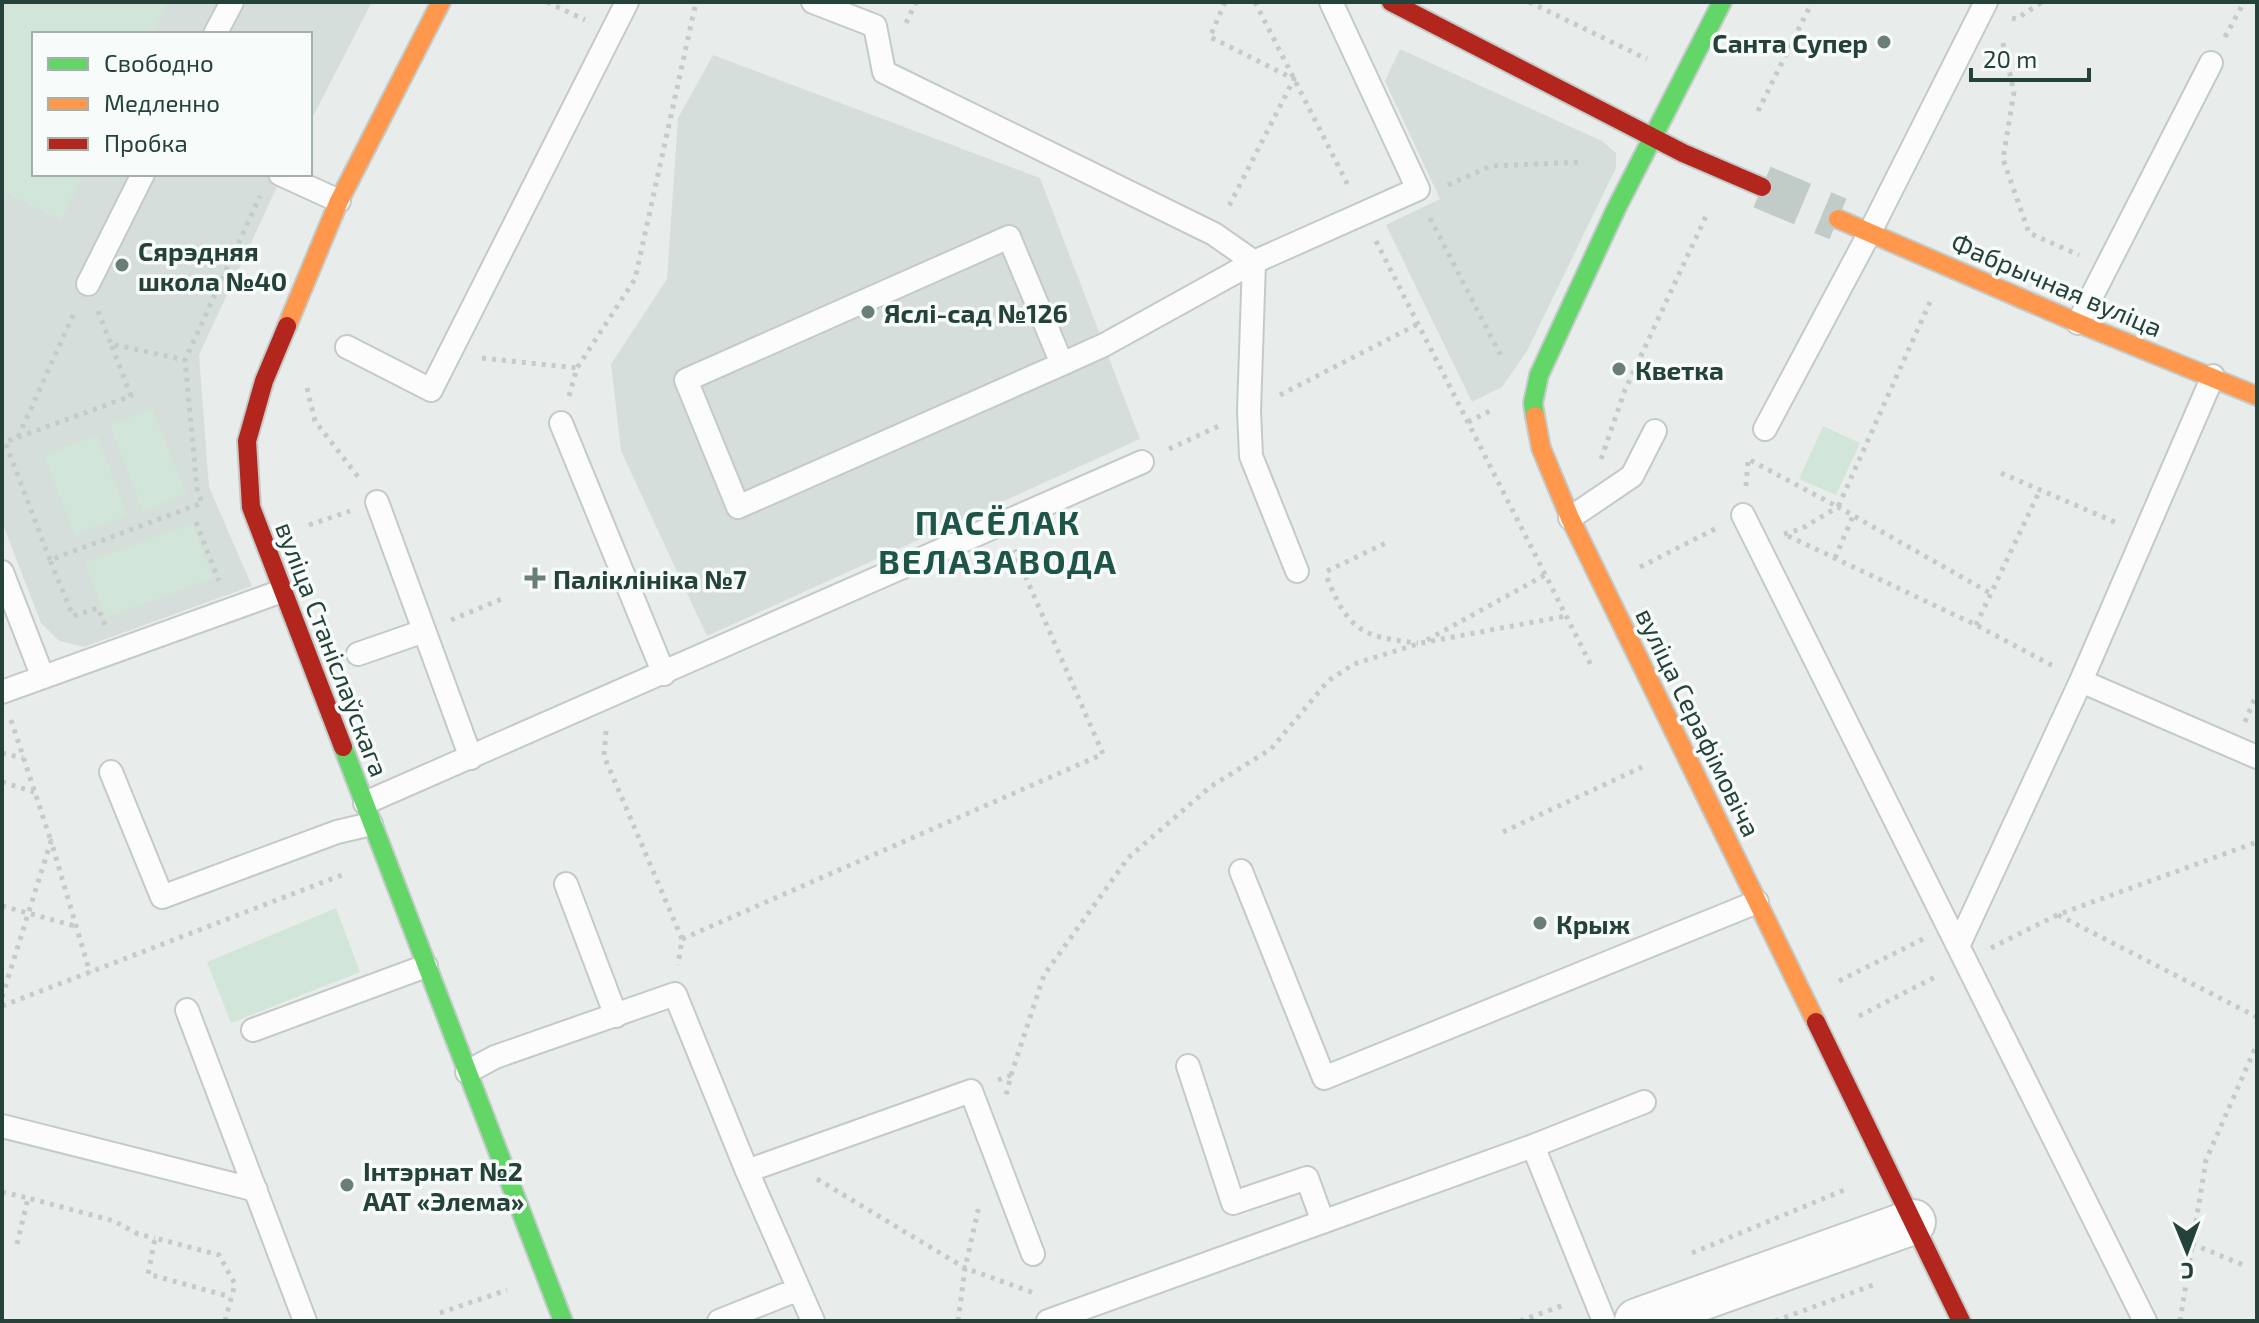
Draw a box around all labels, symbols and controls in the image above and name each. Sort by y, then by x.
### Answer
place label: Санта Супер [1712,27,1868,58]
legend [32,32,312,176]
scale bar [1971,32,2089,82]
marker: Санта Супер [1875,33,1893,51]
text: 20 m [1983,44,2037,73]
text: Свободно [104,48,214,77]
text: Медленно [104,88,220,117]
text: Пробка [104,128,188,157]
street label: Фабрычная вуліца [1947,226,2167,343]
place label: Сярэдняя школа №40 [138,235,287,296]
marker: Сярэдняя школа №40 [113,256,131,274]
place label: Яслі-сад №126 [884,297,1068,328]
marker: Яслі-сад №126 [859,303,877,321]
place label: Кветка [1635,354,1724,385]
marker: Кветка [1610,360,1628,378]
district label: ПАСЁЛАК ВЕЛАЗАВОДА [878,501,1118,581]
street label: вуліца Станіслаўскага [269,517,396,781]
place label: Паліклініка №7 [553,563,747,594]
marker: Паліклініка №7 [524,567,546,589]
street label: вуліца Серафімовіча [1629,603,1768,842]
place label: Крыж [1556,908,1630,939]
marker: Крыж [1531,914,1549,932]
place label: Інтэрнат №2 ААТ «Элема» [363,1155,524,1216]
marker: Інтэрнат №2 ААТ «Элема» [338,1176,356,1194]
north arrow [2147,1211,2227,1291]
text: С [2181,1259,2194,1285]

